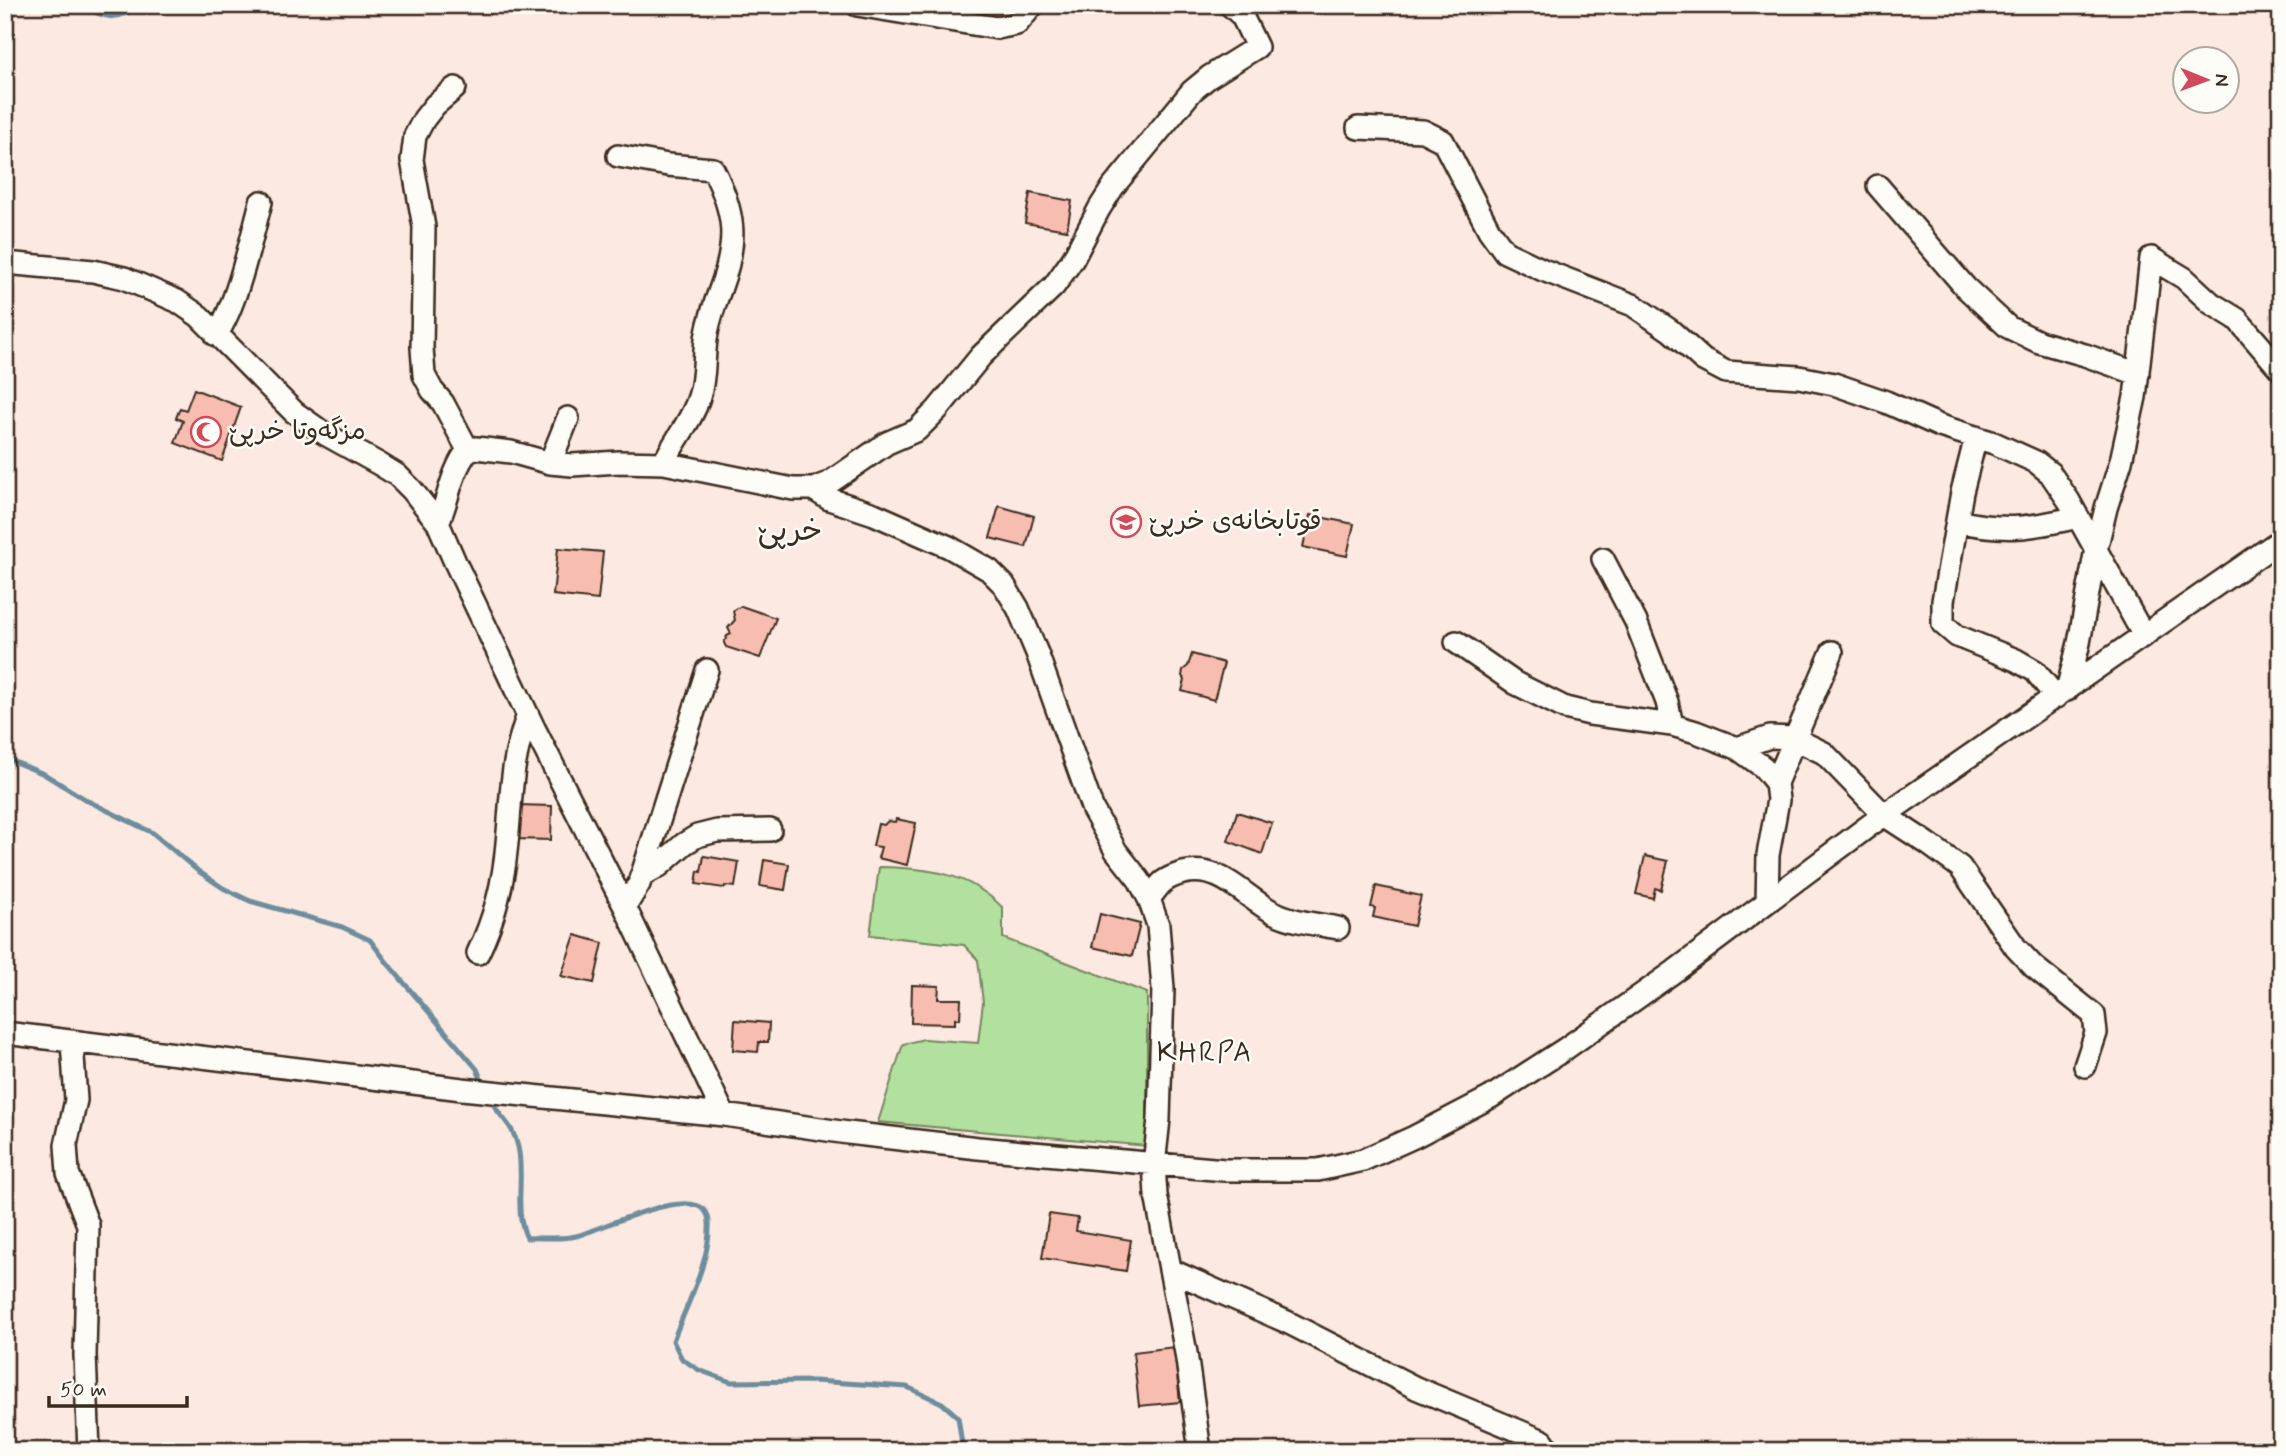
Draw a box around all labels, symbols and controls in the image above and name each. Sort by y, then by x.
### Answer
north arrow [2170,46,2240,116]
text: N [2209,74,2234,87]
mosque icon: مزگەوتا خرپێ [189,415,223,449]
place label: مزگەوتا خرپێ [229,415,366,449]
school or university icon: قوتابخانەی خرپێ [1109,505,1143,539]
place label: قوتابخانەی خرپێ [1149,505,1322,539]
district label: خرپێ [758,512,822,551]
district label: KHRPA [1157,1035,1253,1072]
scale bar [49,1365,187,1409]
text: 50 m [60,1376,107,1404]

